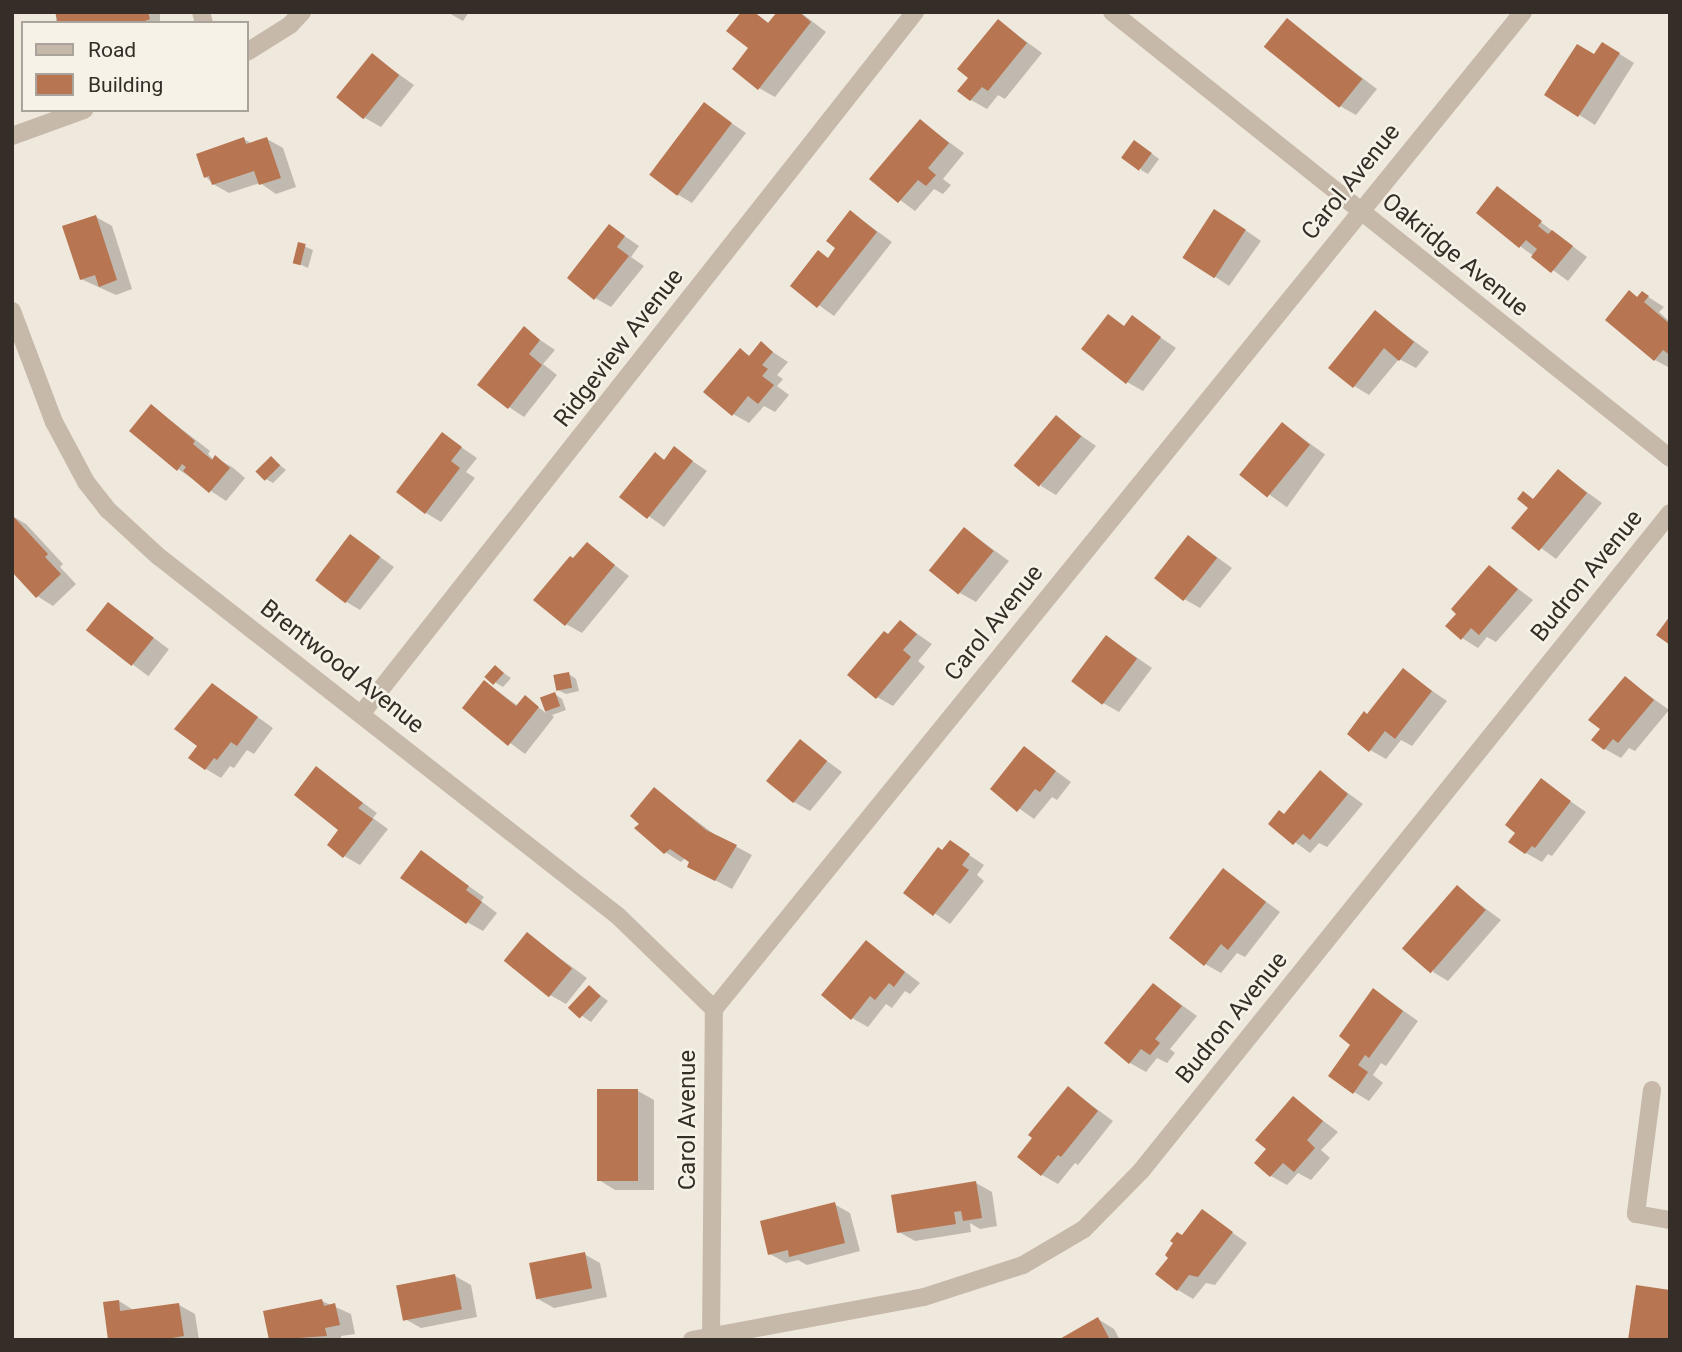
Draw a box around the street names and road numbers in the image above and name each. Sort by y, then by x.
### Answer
street label: Carol Avenue [1296,118,1406,246]
street label: Oakridge Avenue [1376,187,1534,323]
street label: Ridgeview Avenue [548,263,690,433]
street label: Budron Avenue [1525,504,1649,648]
street label: Carol Avenue [939,559,1049,687]
street label: Brentwood Avenue [254,594,430,740]
street label: Budron Avenue [1170,946,1294,1090]
street label: Carol Avenue [674,1050,702,1190]

